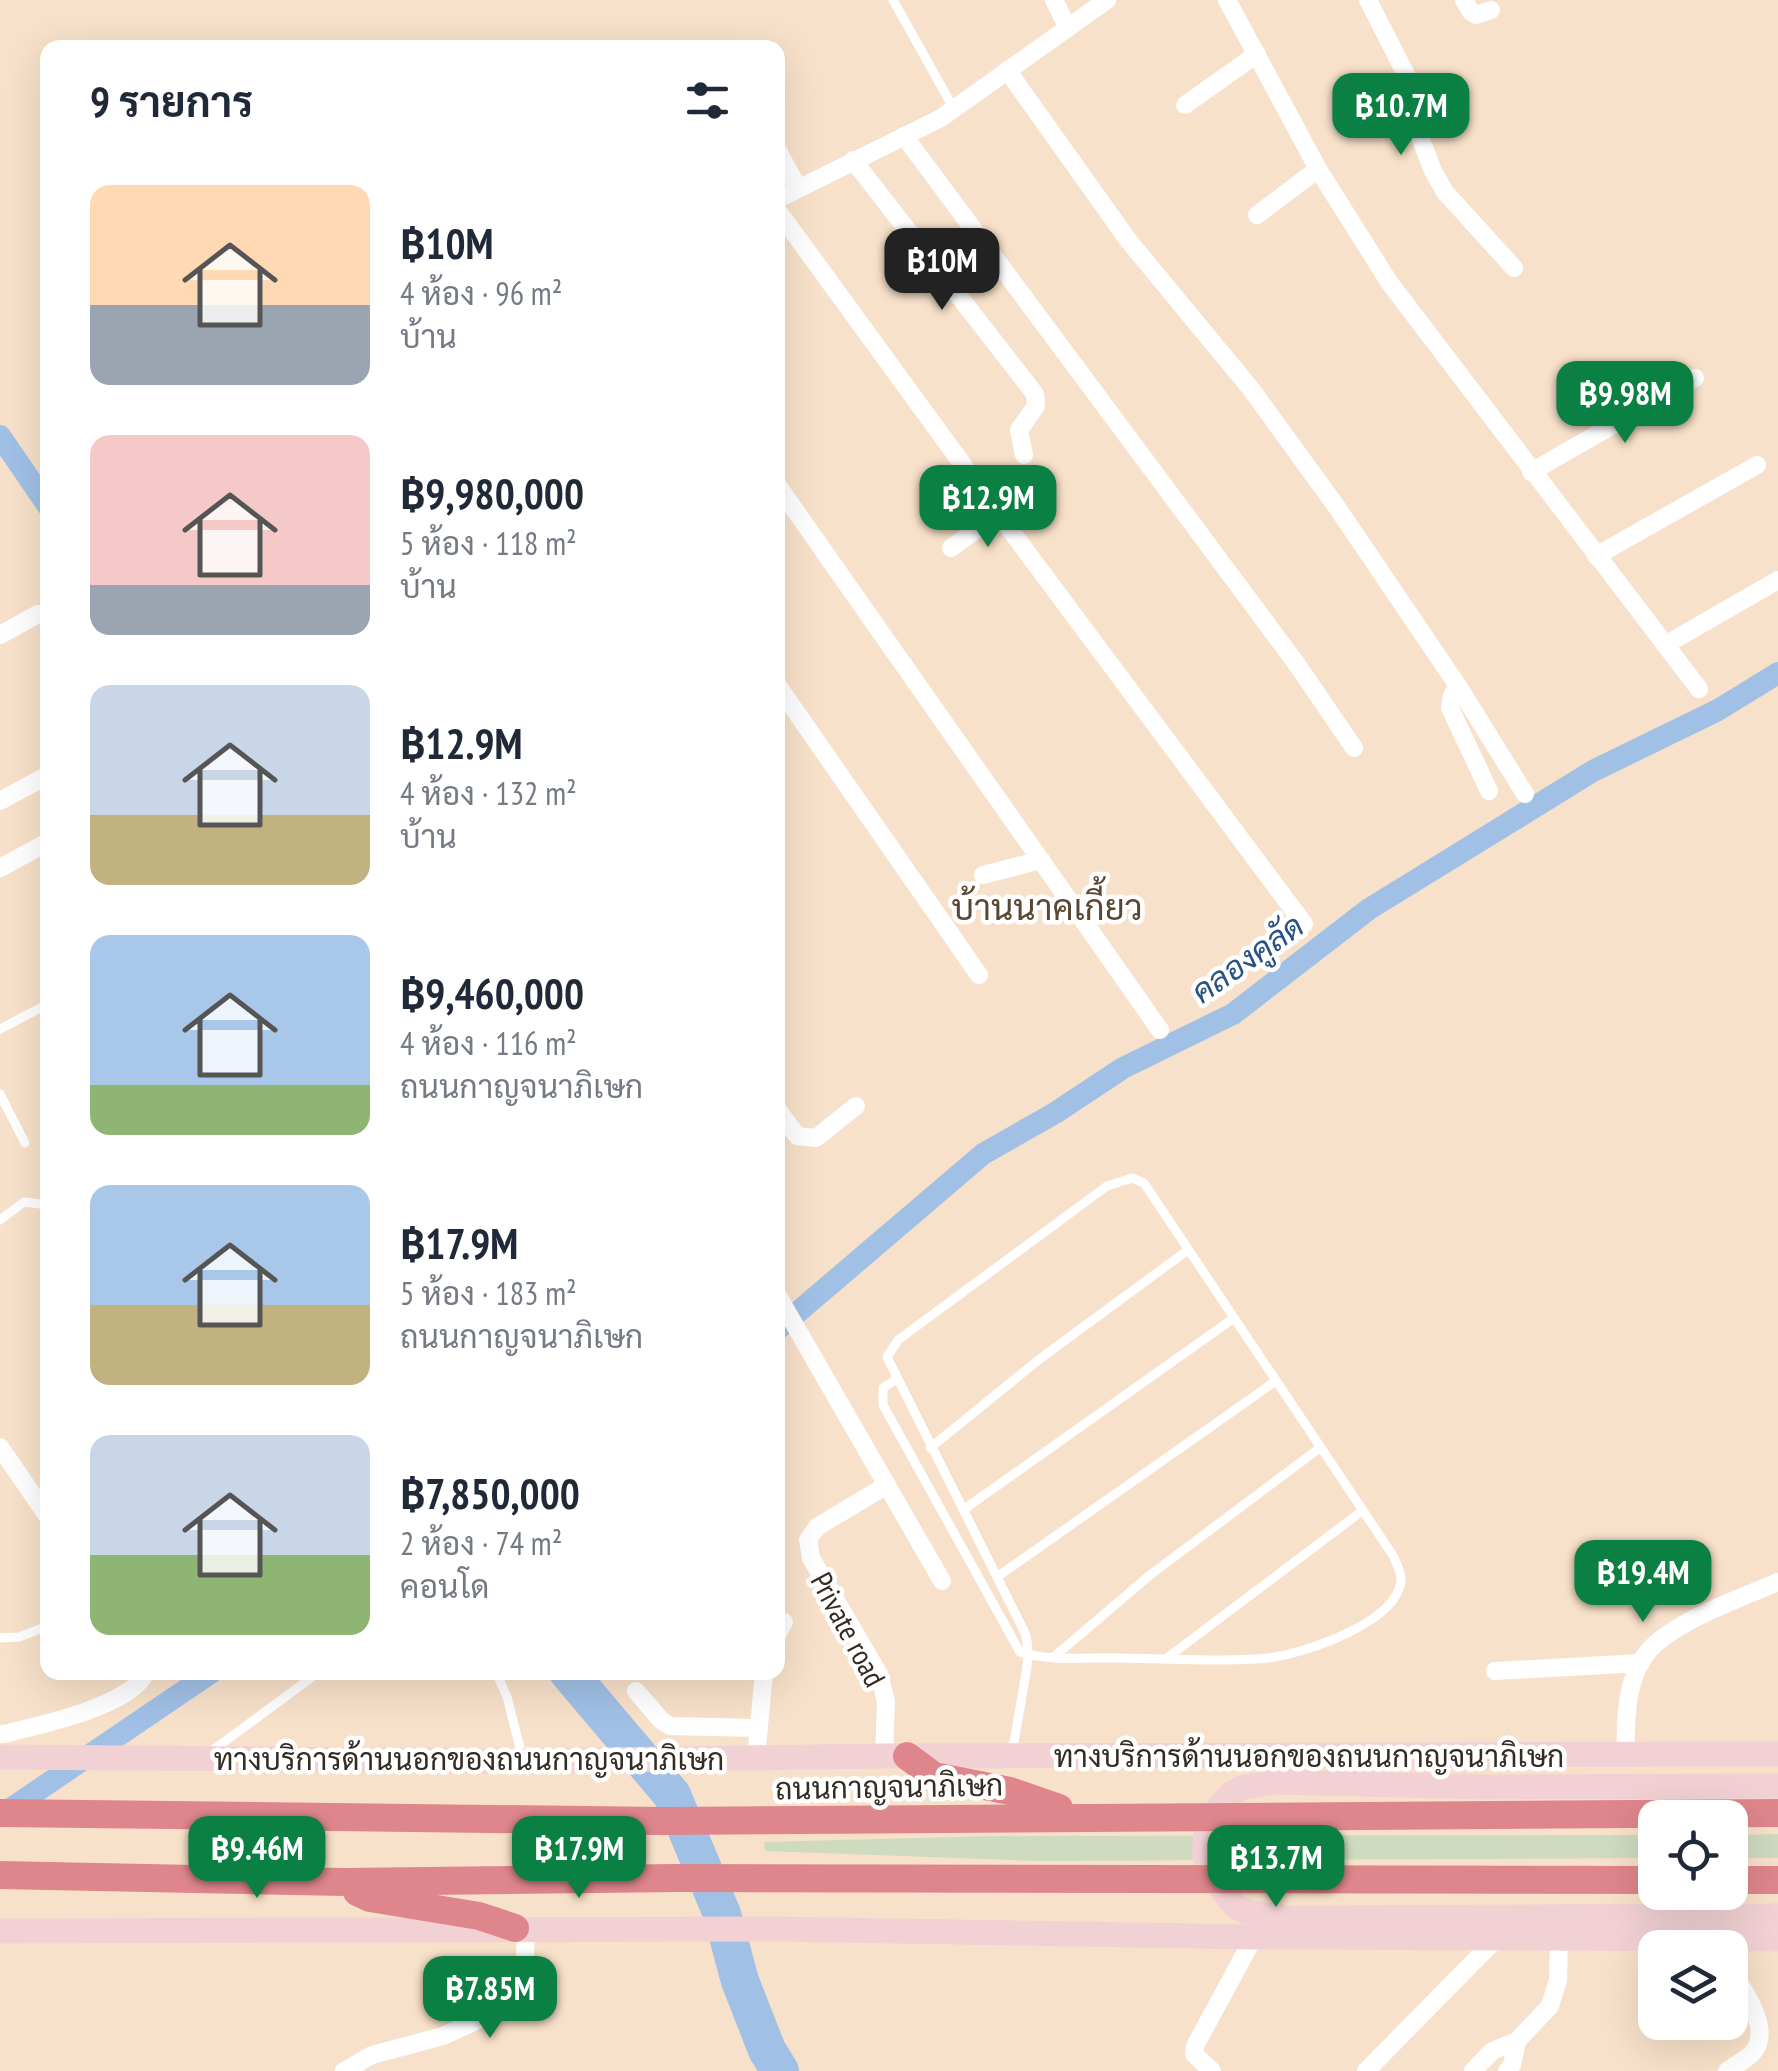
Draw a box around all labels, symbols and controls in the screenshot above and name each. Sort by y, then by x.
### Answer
icon: filters [680,73,735,128]
pin: ฿10.7M [1320,73,1482,158]
text: 9 รายการ [90,74,253,129]
text: ฿10.7M [1354,84,1448,126]
text: ฿10M [400,216,493,271]
icon: home [170,225,290,345]
pin: ฿10M [883,228,1001,313]
text: ฿10M [906,239,978,281]
text: 4 ห้อง · 96 m² [400,272,562,314]
text: บ้าน [400,315,457,357]
pin: ฿9.98M [1544,361,1706,446]
text: ฿9.98M [1578,372,1672,414]
pin: ฿12.9M [907,465,1069,550]
text: ฿9,980,000 [400,466,584,521]
icon: home [170,475,290,595]
text: ฿12.9M [941,476,1035,518]
text: 5 ห้อง · 118 m² [400,522,577,564]
text: บ้าน [400,565,457,607]
text: ฿12.9M [400,716,522,771]
icon: home [170,725,290,845]
text: 4 ห้อง · 132 m² [400,772,577,814]
text: บ้าน [400,815,457,857]
district label: บ้านนาคเกี้ยว [951,875,1143,930]
water label: คลองคูลัด [1183,904,1313,1014]
text: ฿9,460,000 [400,966,584,1021]
icon: home [170,975,290,1095]
text: 4 ห้อง · 116 m² [400,1022,577,1064]
text: ถนนกาญจนาภิเษก [400,1065,643,1107]
text: ฿17.9M [400,1216,518,1271]
icon: home [170,1225,290,1345]
text: 5 ห้อง · 183 m² [400,1272,577,1314]
text: ถนนกาญจนาภิเษก [400,1315,643,1357]
text: ฿7,850,000 [400,1466,580,1521]
icon: home [170,1475,290,1595]
text: 2 ห้อง · 74 m² [400,1522,562,1564]
pin: ฿19.4M [1562,1540,1724,1625]
text: ฿19.4M [1596,1551,1690,1593]
text: คอนโด [400,1565,490,1607]
street label: Private road [803,1565,895,1693]
street label: ทางบริการด้านนอกของถนนกาญจนาภิเษก [1054,1736,1564,1775]
street label: ทางบริการด้านนอกของถนนกาญจนาภิเษก [214,1739,724,1778]
street label: ถนนกาญจนาภิเษก [775,1765,1003,1807]
map controls [1638,1800,1748,2040]
button: locate [1638,1800,1748,1910]
pin: ฿9.46M [176,1816,338,1901]
pin: ฿17.9M [498,1816,660,1901]
pin: ฿13.7M [1195,1825,1357,1910]
text: ฿9.46M [210,1827,304,1869]
text: ฿17.9M [534,1827,624,1869]
text: ฿13.7M [1229,1836,1323,1878]
button: layers [1638,1930,1748,2040]
pin: ฿7.85M [409,1956,571,2041]
text: ฿7.85M [445,1967,535,2009]

